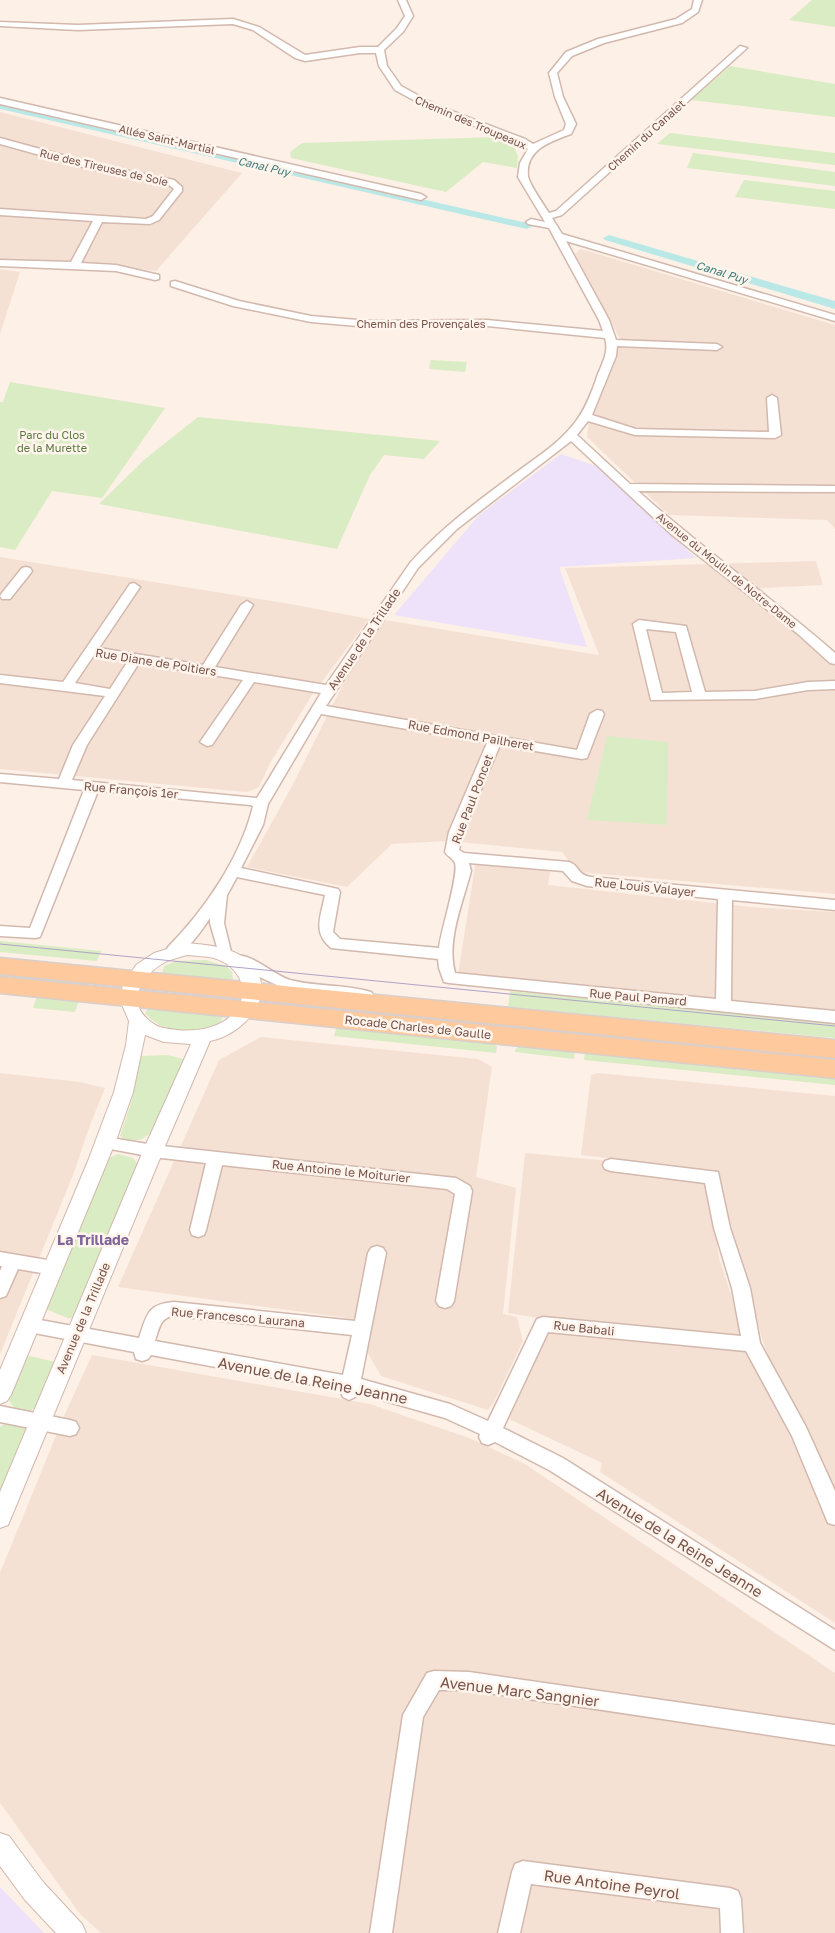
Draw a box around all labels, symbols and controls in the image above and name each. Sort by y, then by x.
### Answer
street label: Chemin des Troupeaux [413,93,529,151]
street label: Chemin du Canalet [605,97,687,173]
street label: Allée Saint-Martial [118,122,217,156]
street label: Rue des Tireuses de Soie [39,146,169,188]
water label: Canal Puy [237,154,293,180]
water label: Canal Puy [694,258,751,287]
street label: Chemin des Provençales [356,317,486,330]
park label: Parc du Clos de la Murette [17,428,87,454]
street label: Avenue du Moulin de Notre-Dame [654,509,800,631]
street label: Avenue de la Trillade [324,585,404,693]
street label: Rue Diane de Poitiers [94,645,218,679]
street label: Rue Edmond Pailheret [407,717,535,753]
street label: Rue Paul Poncet [448,752,496,846]
street label: Rue François 1er [83,778,179,802]
street label: Rue Louis Valayer [594,874,697,900]
street label: Rue Paul Pamard [589,985,687,1009]
street label: Rocade Charles de Gaulle [344,1012,492,1042]
street label: Rue Antoine le Moiturier [271,1156,411,1186]
district label: La Trillade [57,1231,129,1248]
street label: Avenue de la Trillade [53,1260,113,1376]
street label: Rue Francesco Laurana [171,1304,305,1330]
street label: Rue Babali [553,1317,615,1339]
street label: Avenue de la Reine Jeanne [217,1353,409,1407]
street label: Avenue de la Reine Jeanne [594,1483,767,1601]
street label: Avenue Marc Sangnier [439,1672,601,1710]
street label: Rue Antoine Peyrol [543,1866,681,1902]

